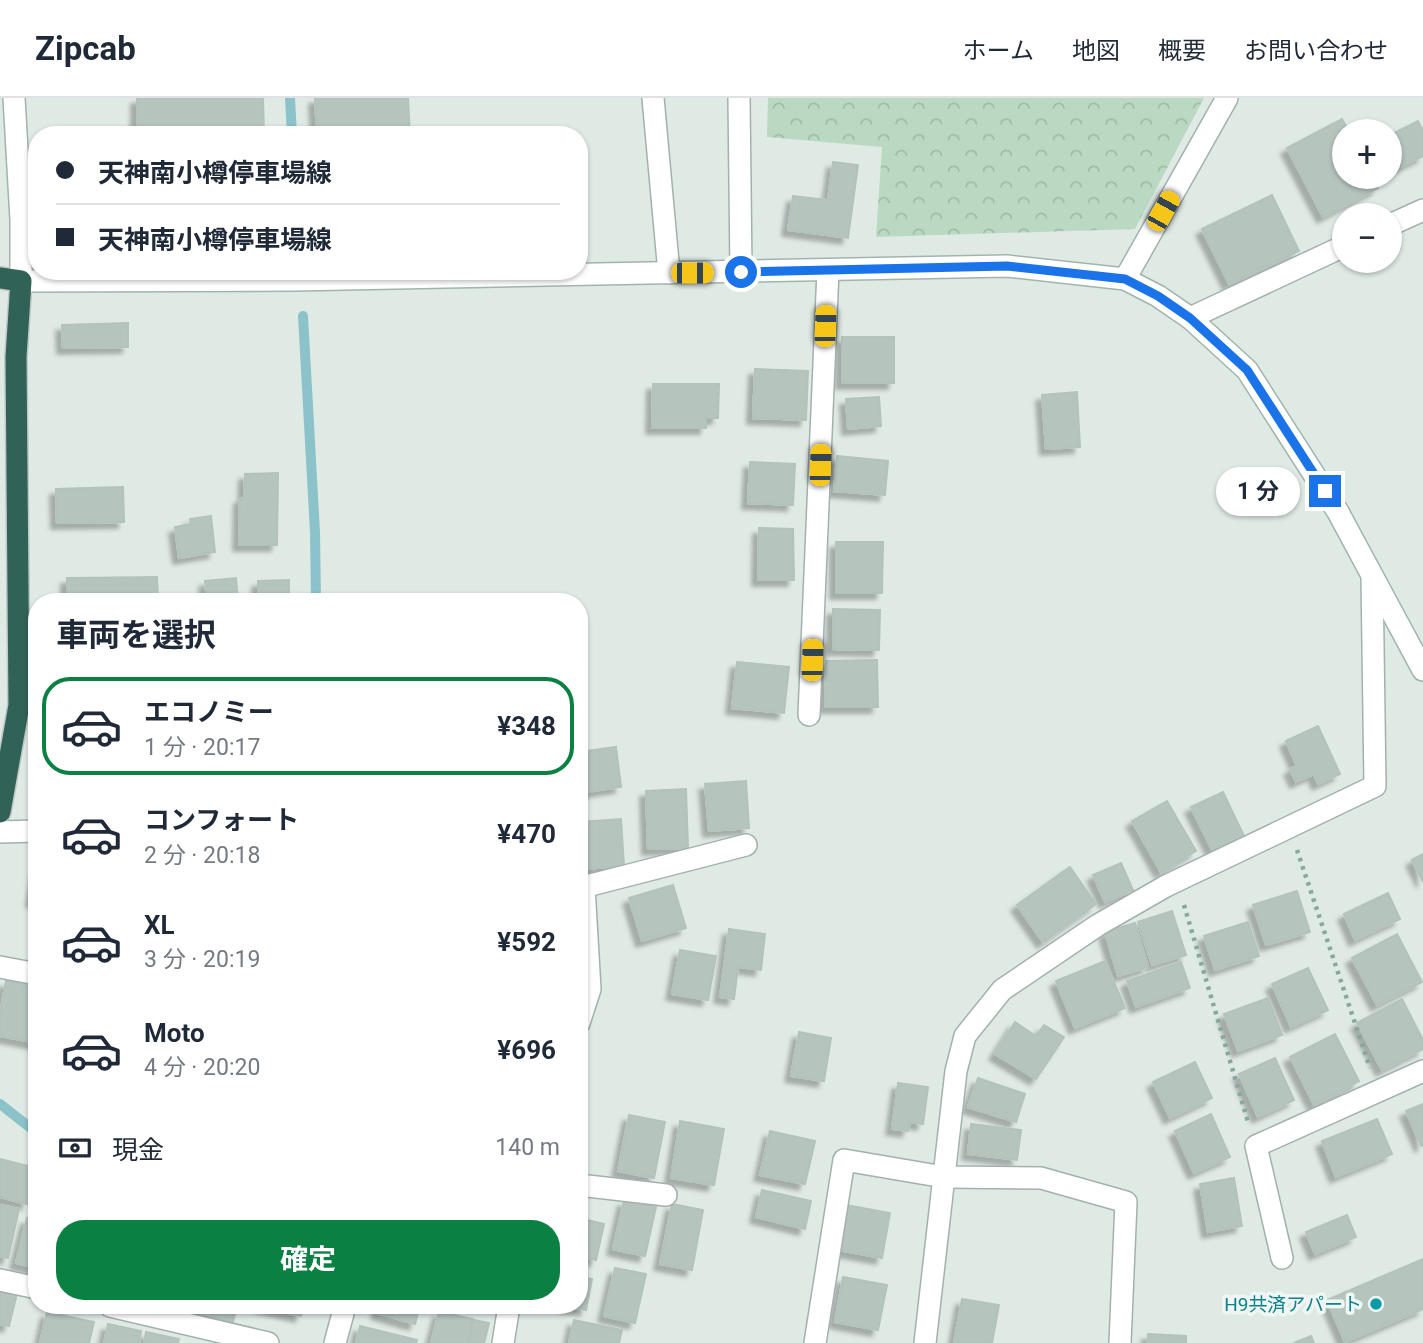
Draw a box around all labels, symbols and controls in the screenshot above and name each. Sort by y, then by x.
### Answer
text: Zipcab [35,29,136,68]
text: ホーム [963,37,1034,65]
text: 地図 [1072,37,1120,65]
text: 概要 [1158,37,1206,65]
text: お問い合わせ [1244,37,1388,65]
map controls [1332,119,1402,273]
button: + [1332,119,1402,189]
text: 天神南小樽停車場線 [98,158,332,188]
car [1144,188,1183,234]
button: − [1332,203,1402,273]
text: 天神南小樽停車場線 [98,225,332,255]
route start [725,256,757,288]
car [672,263,714,284]
car [814,305,837,347]
car [809,444,832,486]
callout: 1 分 [1216,466,1300,516]
route end [1309,475,1341,507]
text: 1 分 [1237,478,1279,505]
text: 車両を選択 [56,616,216,654]
car [801,639,824,681]
icon: car [60,695,123,758]
text: エコノミー [144,697,274,727]
text: ¥348 [497,711,556,741]
text: 1 分 · 20:17 [144,734,260,761]
icon: car [60,803,123,866]
text: コンフォート [144,805,299,835]
text: ¥470 [497,819,556,849]
text: 2 分 · 20:18 [144,842,260,869]
text: XL [144,910,175,940]
icon: car [60,911,123,974]
text: ¥592 [497,927,556,957]
text: 3 分 · 20:19 [144,946,260,973]
text: Moto [144,1018,205,1048]
icon: car [60,1019,123,1082]
text: ¥696 [497,1035,556,1065]
text: 4 分 · 20:20 [144,1054,260,1081]
icon: cash [56,1129,94,1167]
text: 140 m [495,1134,560,1161]
text: 現金 [112,1135,164,1165]
button: 確定 [56,1220,560,1300]
place label: H9共済アパート [1224,1293,1362,1316]
marker: H9共済アパート [1368,1296,1384,1312]

